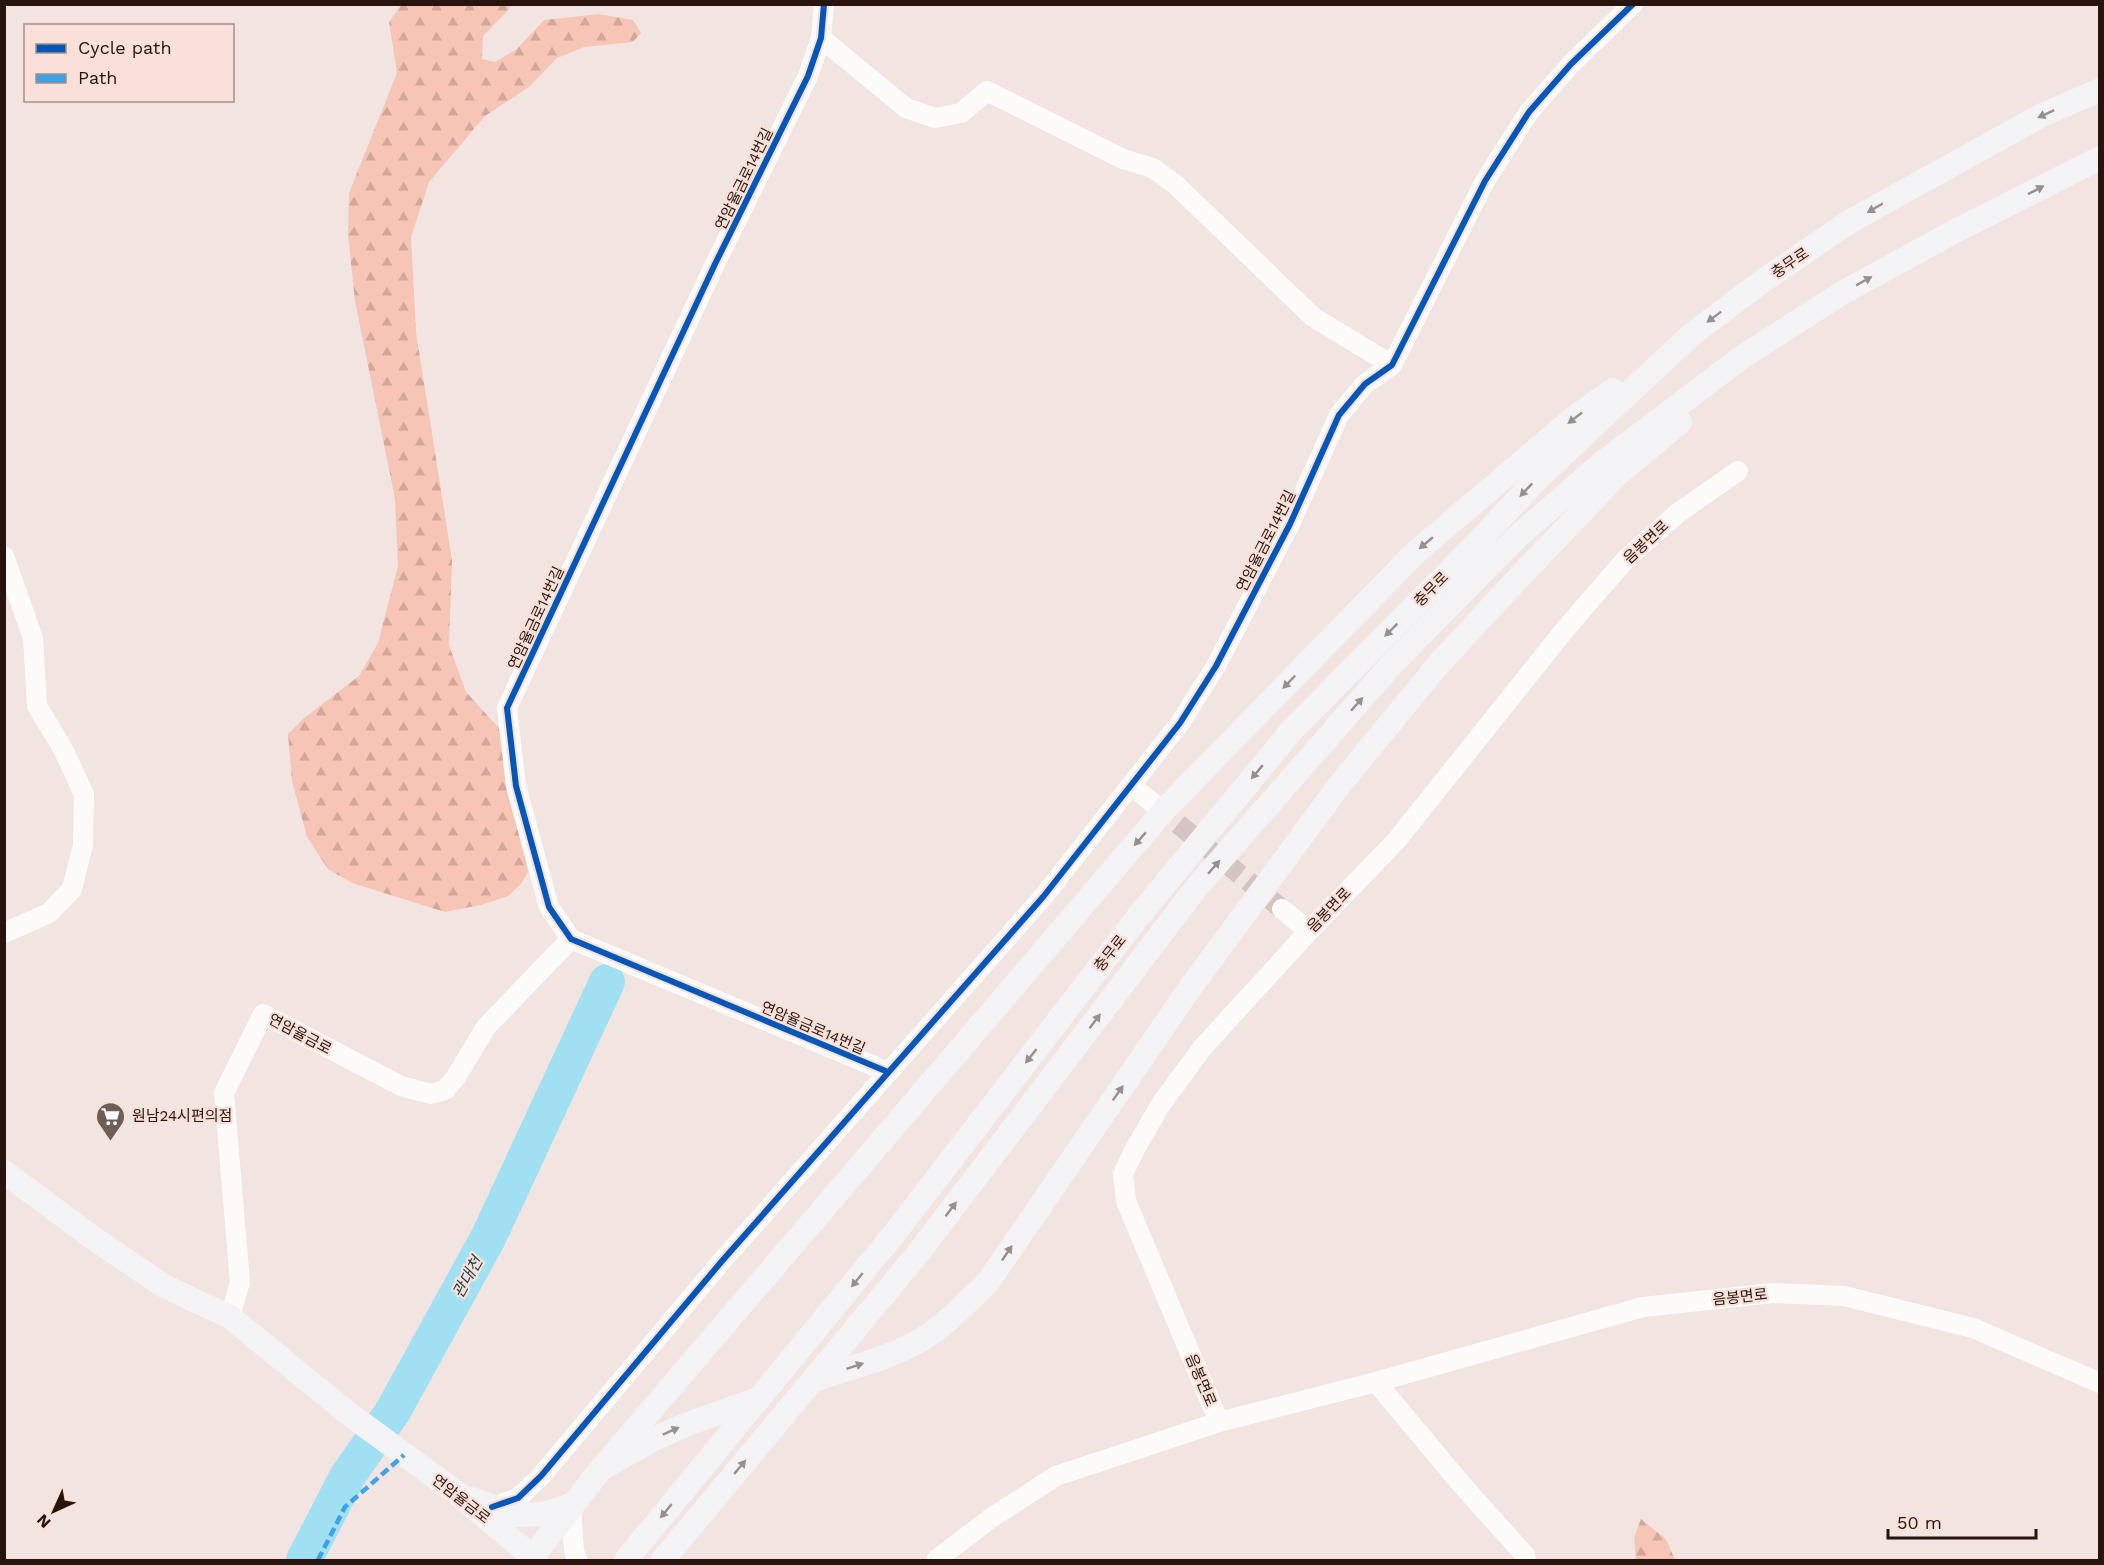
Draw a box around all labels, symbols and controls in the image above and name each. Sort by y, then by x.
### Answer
legend [24,24,234,102]
text: Cycle path [78,37,172,58]
text: Path [78,67,118,88]
one-way arrow [2036,109,2054,119]
street label: 연암율금로14번길 [711,125,777,233]
one-way arrow [2028,185,2045,195]
one-way arrow [1866,203,1883,213]
street label: 충무로 [1768,244,1812,282]
one-way arrow [1855,276,1872,286]
one-way arrow [1706,311,1722,324]
one-way arrow [1567,412,1583,425]
one-way arrow [1519,483,1533,498]
street label: 연암율금로14번길 [1233,487,1299,595]
street label: 음봉면로 [1620,517,1672,567]
one-way arrow [1418,537,1434,550]
street label: 연암율금로14번길 [504,564,568,672]
street label: 충무로 [1410,568,1452,610]
one-way arrow [1384,623,1398,637]
one-way arrow [1282,675,1296,689]
one-way arrow [1350,697,1363,712]
one-way arrow [1251,765,1264,780]
one-way arrow [1134,831,1147,846]
one-way arrow [1207,859,1221,874]
street label: 음봉면로 [1303,884,1355,936]
street label: 충무로 [1090,931,1130,975]
street label: 연암율금로14번길 [758,998,868,1058]
street label: 연암율금로 [265,1010,335,1058]
one-way arrow [1088,1013,1100,1028]
one-way arrow [1025,1049,1037,1064]
one-way arrow [1112,1085,1124,1101]
supermarket icon: 원남24시편의점 [95,1100,127,1142]
place label: 원남24시편의점 [132,1107,232,1125]
one-way arrow [945,1202,957,1217]
one-way arrow [1002,1245,1013,1261]
water label: 관대천 [448,1251,488,1301]
one-way arrow [851,1272,863,1287]
street label: 음봉면로 [1712,1285,1768,1309]
street label: 음봉면로 [1182,1351,1220,1409]
one-way arrow [846,1361,864,1371]
one-way arrow [663,1427,680,1436]
one-way arrow [734,1459,747,1475]
street label: 연암율금로 [428,1471,494,1527]
north arrow [24,1481,84,1541]
scale bar [1888,1502,2036,1540]
one-way arrow [660,1503,673,1519]
text: N [33,1510,55,1532]
text: 50 m [1897,1512,1942,1533]

